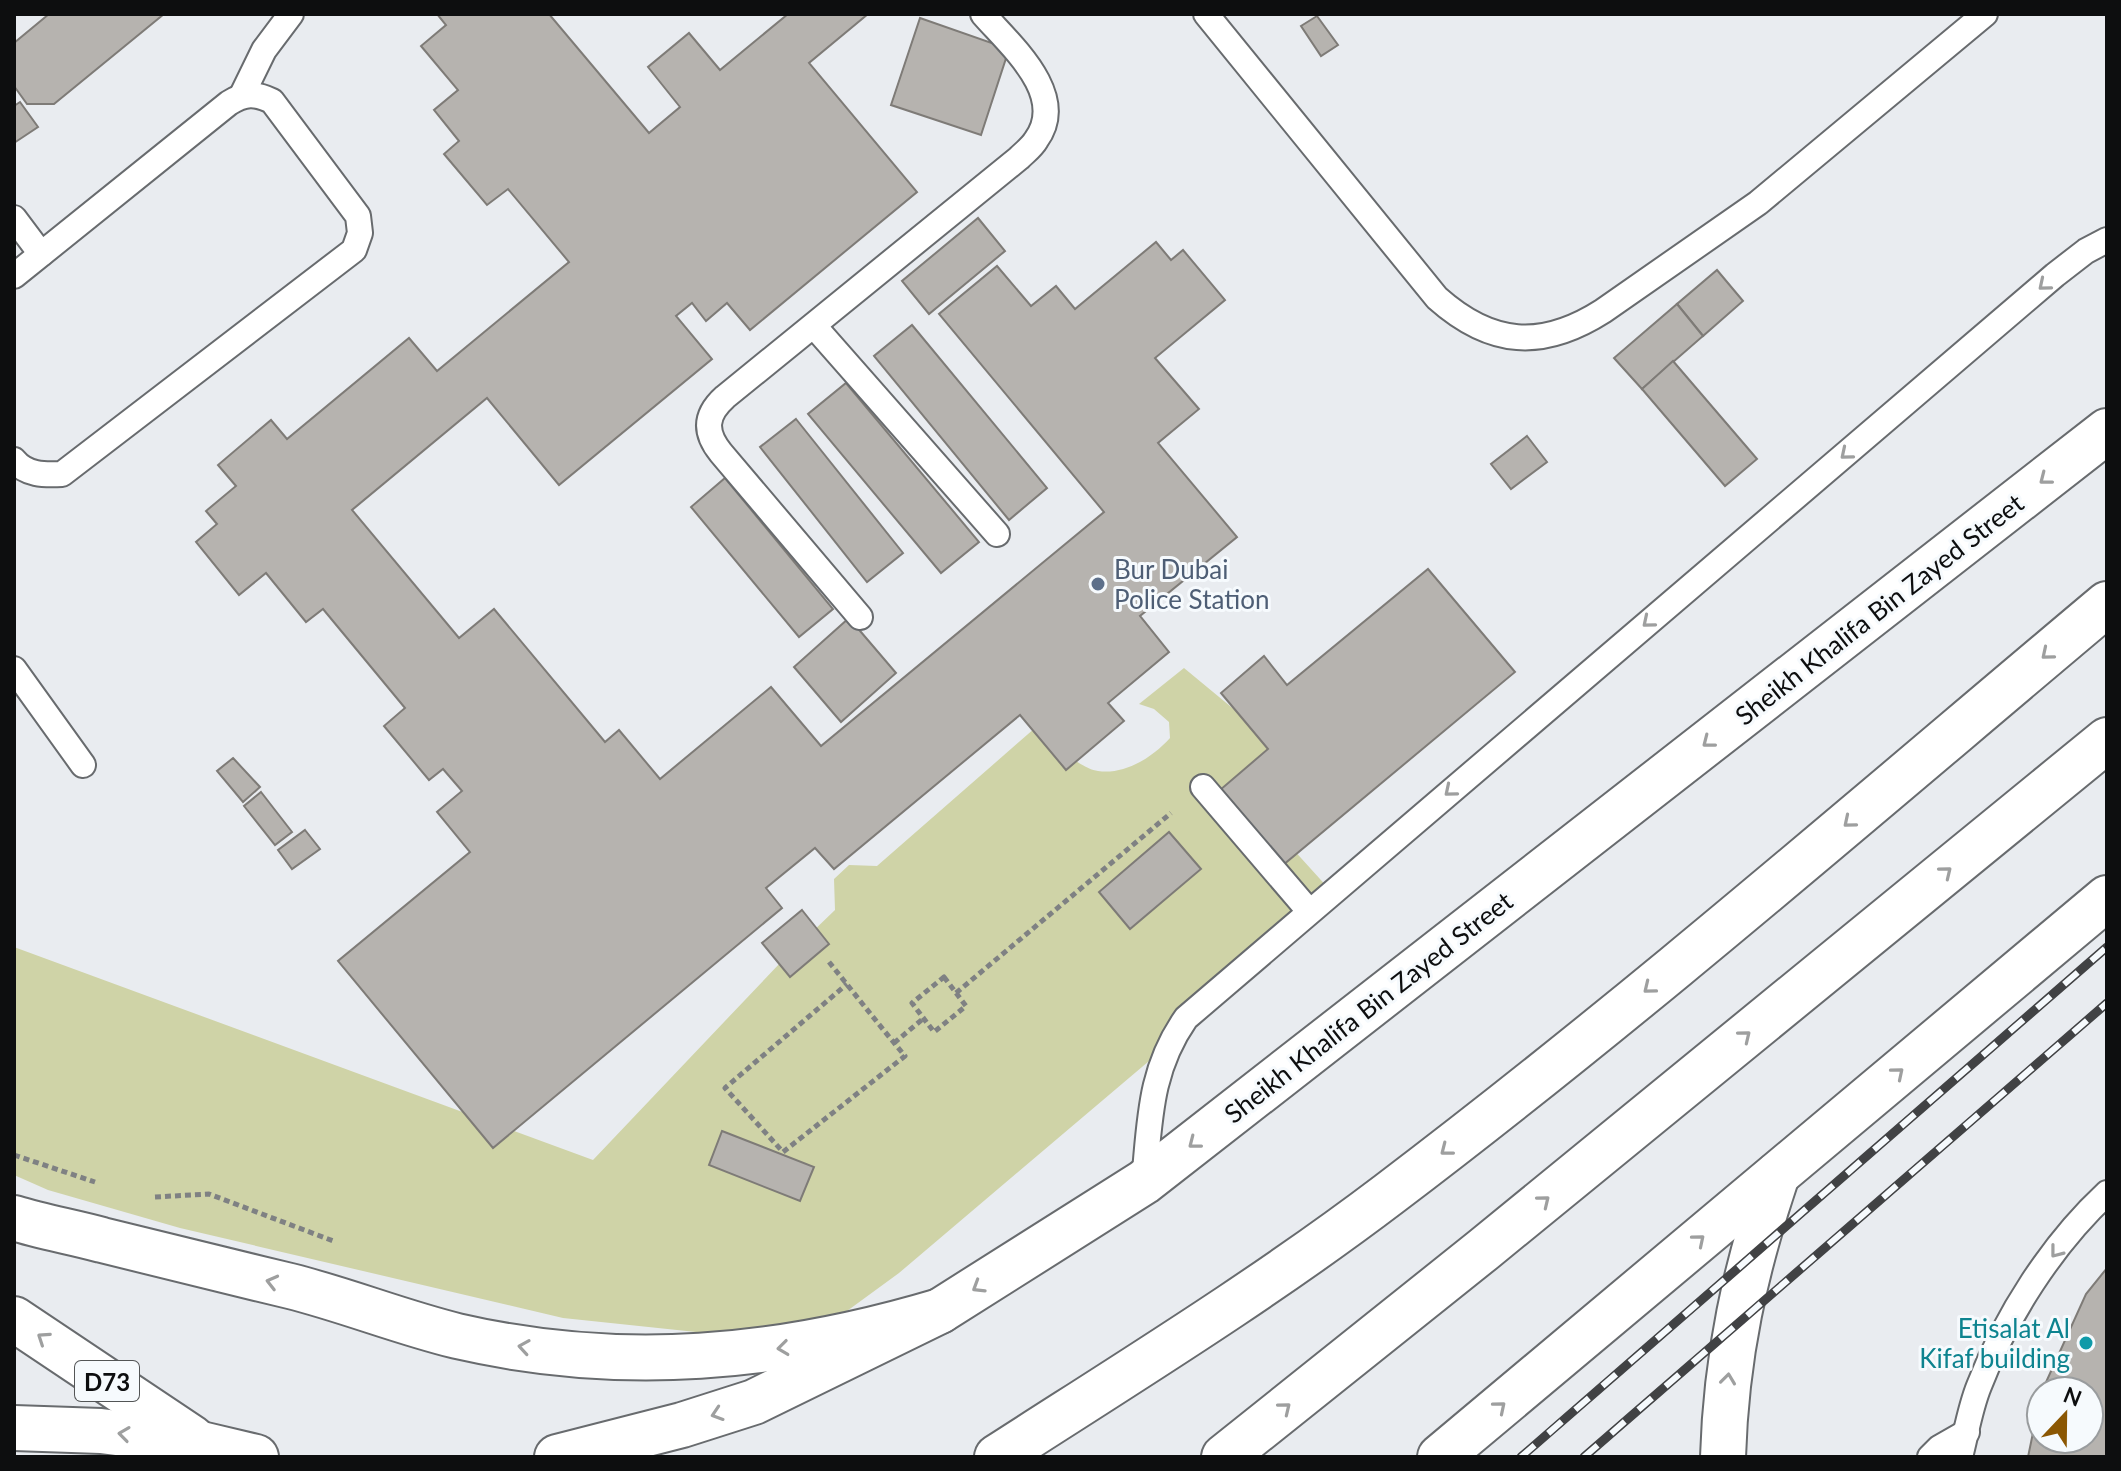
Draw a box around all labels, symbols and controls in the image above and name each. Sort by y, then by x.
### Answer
one-way arrow [2038,275,2053,290]
one-way arrow [1840,444,1855,459]
one-way arrow [2040,469,2055,484]
street label: Sheikh Khalifa Bin Zayed Street [1729,486,2030,731]
place label: Bur Dubai Police Station [1114,553,1269,615]
marker: Bur Dubai Police Station [1089,575,1107,593]
one-way arrow [1643,612,1657,627]
one-way arrow [2042,644,2057,659]
one-way arrow [1702,733,1717,747]
one-way arrow [1445,781,1459,796]
one-way arrow [1843,812,1858,827]
one-way arrow [1937,867,1951,882]
street label: Sheikh Khalifa Bin Zayed Street [1218,884,1519,1129]
one-way arrow [1643,978,1658,993]
one-way arrow [1736,1031,1750,1046]
one-way arrow [1889,1068,1904,1083]
one-way arrow [1188,1134,1203,1148]
one-way arrow [1440,1141,1455,1155]
one-way arrow [1534,1196,1549,1210]
one-way arrow [1690,1235,1705,1250]
one-way arrow [2051,1243,2065,1258]
one-way arrow [266,1274,280,1291]
one-way arrow [972,1278,987,1293]
place label: Etisalat Al Kifaf building [1919,1312,2070,1374]
one-way arrow [37,1333,51,1348]
marker: Etisalat Al Kifaf building [2077,1334,2095,1352]
one-way arrow [776,1339,790,1356]
one-way arrow [517,1340,530,1357]
road number: D73 [75,1361,139,1401]
one-way arrow [1719,1372,1736,1385]
north arrow [2025,1375,2105,1455]
text: N [2060,1380,2086,1412]
one-way arrow [1491,1402,1505,1417]
one-way arrow [710,1404,724,1420]
one-way arrow [1276,1404,1291,1418]
one-way arrow [117,1425,130,1442]

